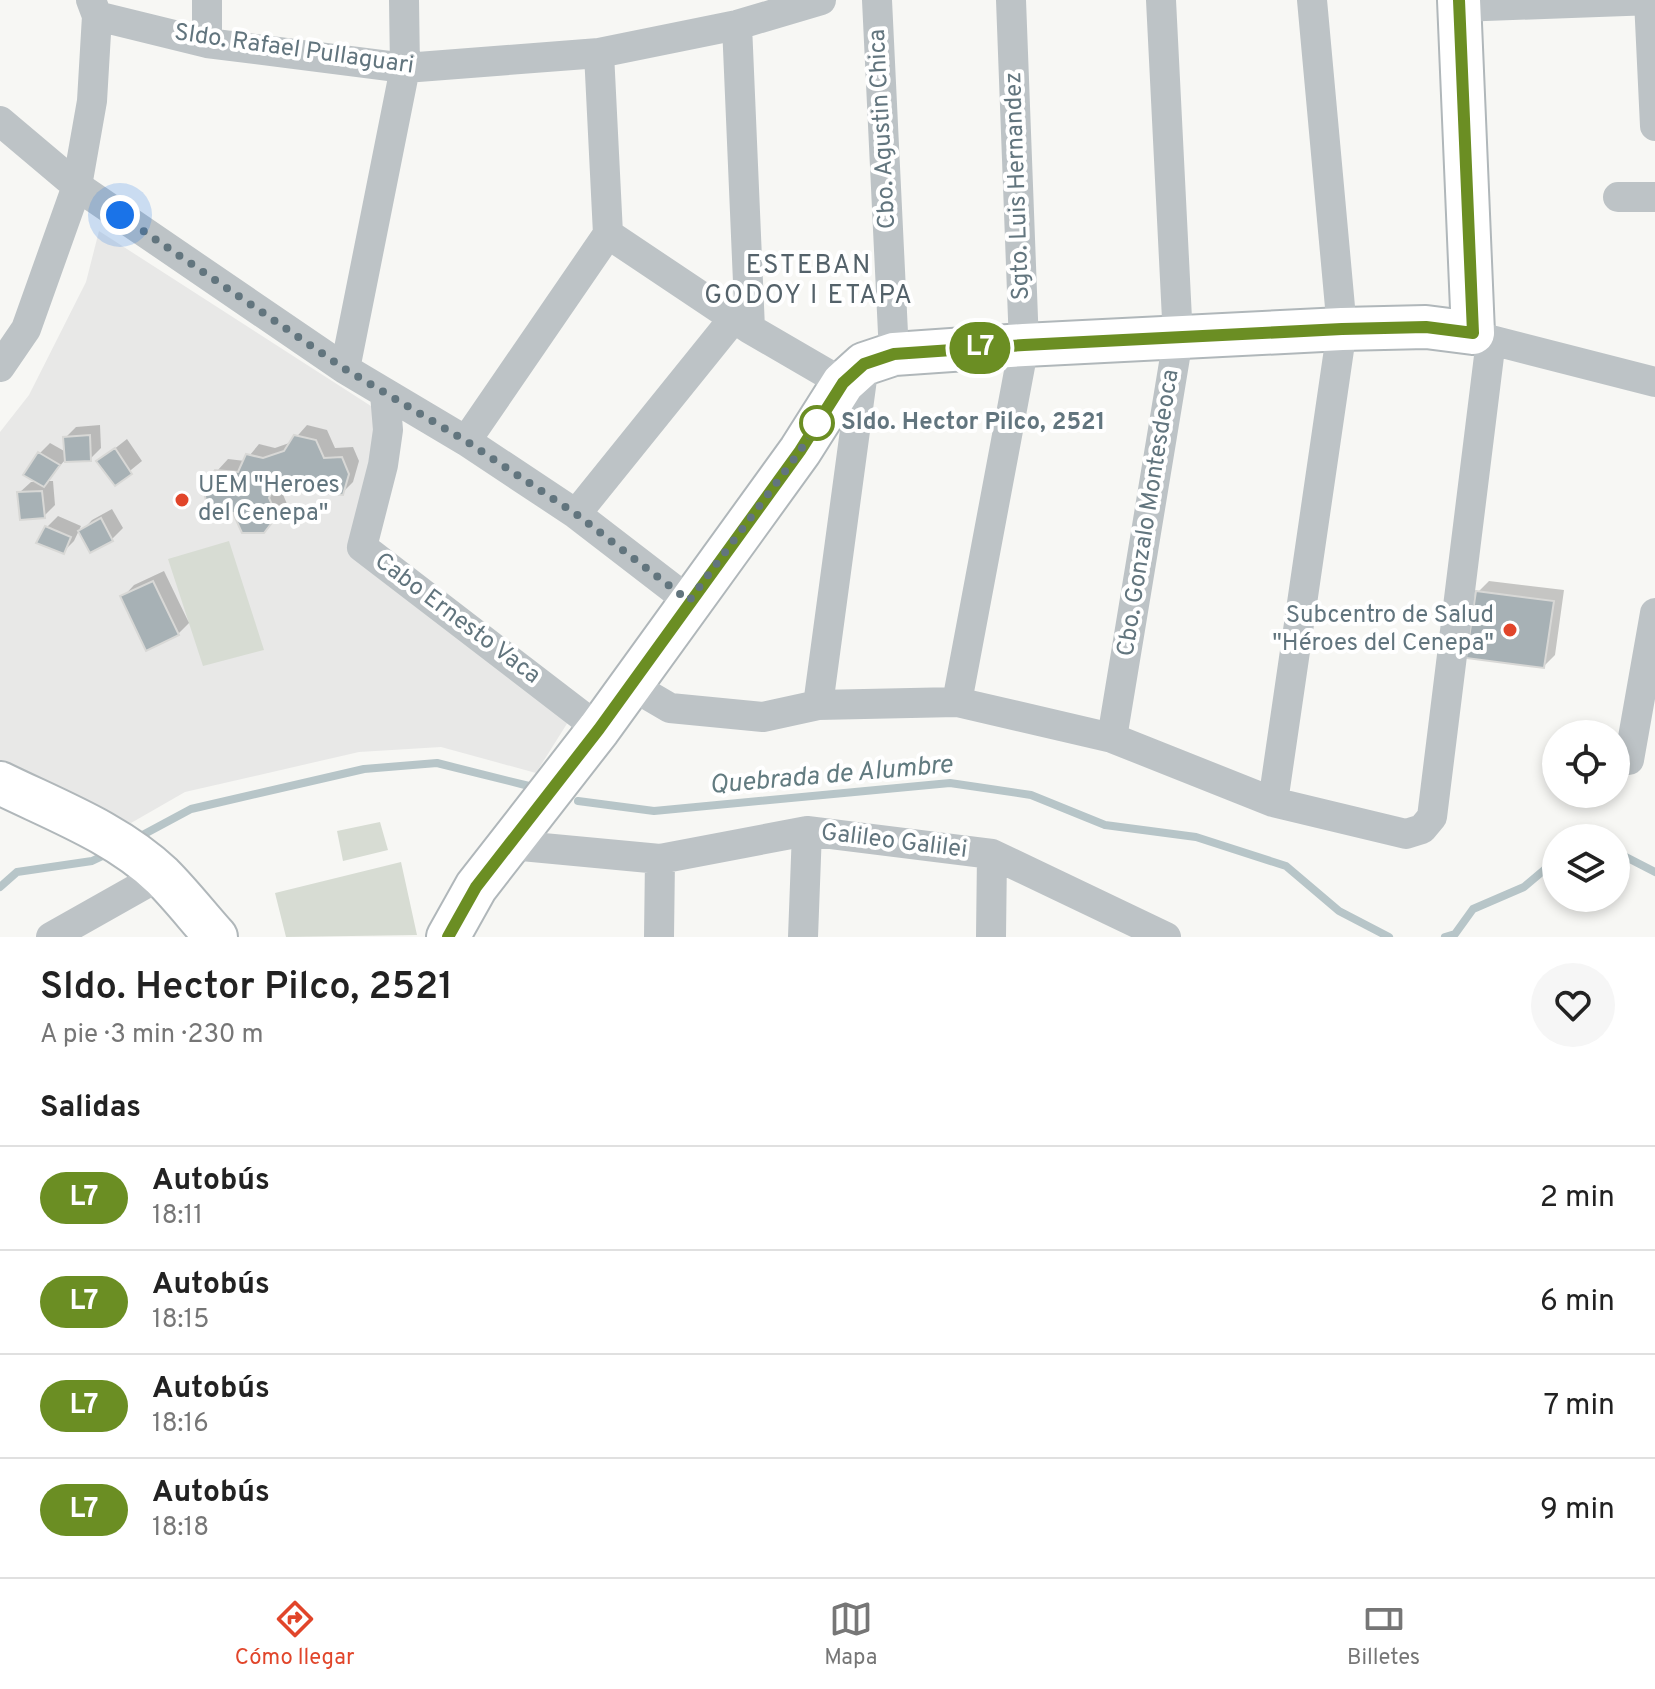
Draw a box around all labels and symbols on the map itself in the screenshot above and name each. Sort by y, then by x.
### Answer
street label: Sldo. Rafael Pullaguari [172,18,416,82]
street label: Cbo. Agustin Chica [863,28,903,230]
street label: Sgto. Luis Hernandez [999,71,1037,301]
your location [100,195,140,235]
district label: ESTEBAN GODOY I ETAPA [704,250,914,313]
line badge: L7 [944,322,1016,374]
street label: Cbo. Gonzalo Montesdeoca [1111,367,1187,659]
marker: Sldo. Hector Pilco, 2521 [800,406,834,440]
place label: Sldo. Hector Pilco, 2521 [841,408,1105,438]
place label: UEM "Heroes del Cenepa" [198,471,340,529]
marker: UEM "Heroes del Cenepa" [173,491,191,509]
street label: Cabo Ernesto Vaca [368,547,546,691]
place label: Subcentro de Salud "Héroes del Cenepa" [1272,601,1494,659]
marker: Subcentro de Salud "Héroes del Cenepa" [1501,621,1519,639]
water label: Quebrada de Alumbre [708,749,954,803]
street label: Galileo Galilei [819,818,969,866]

